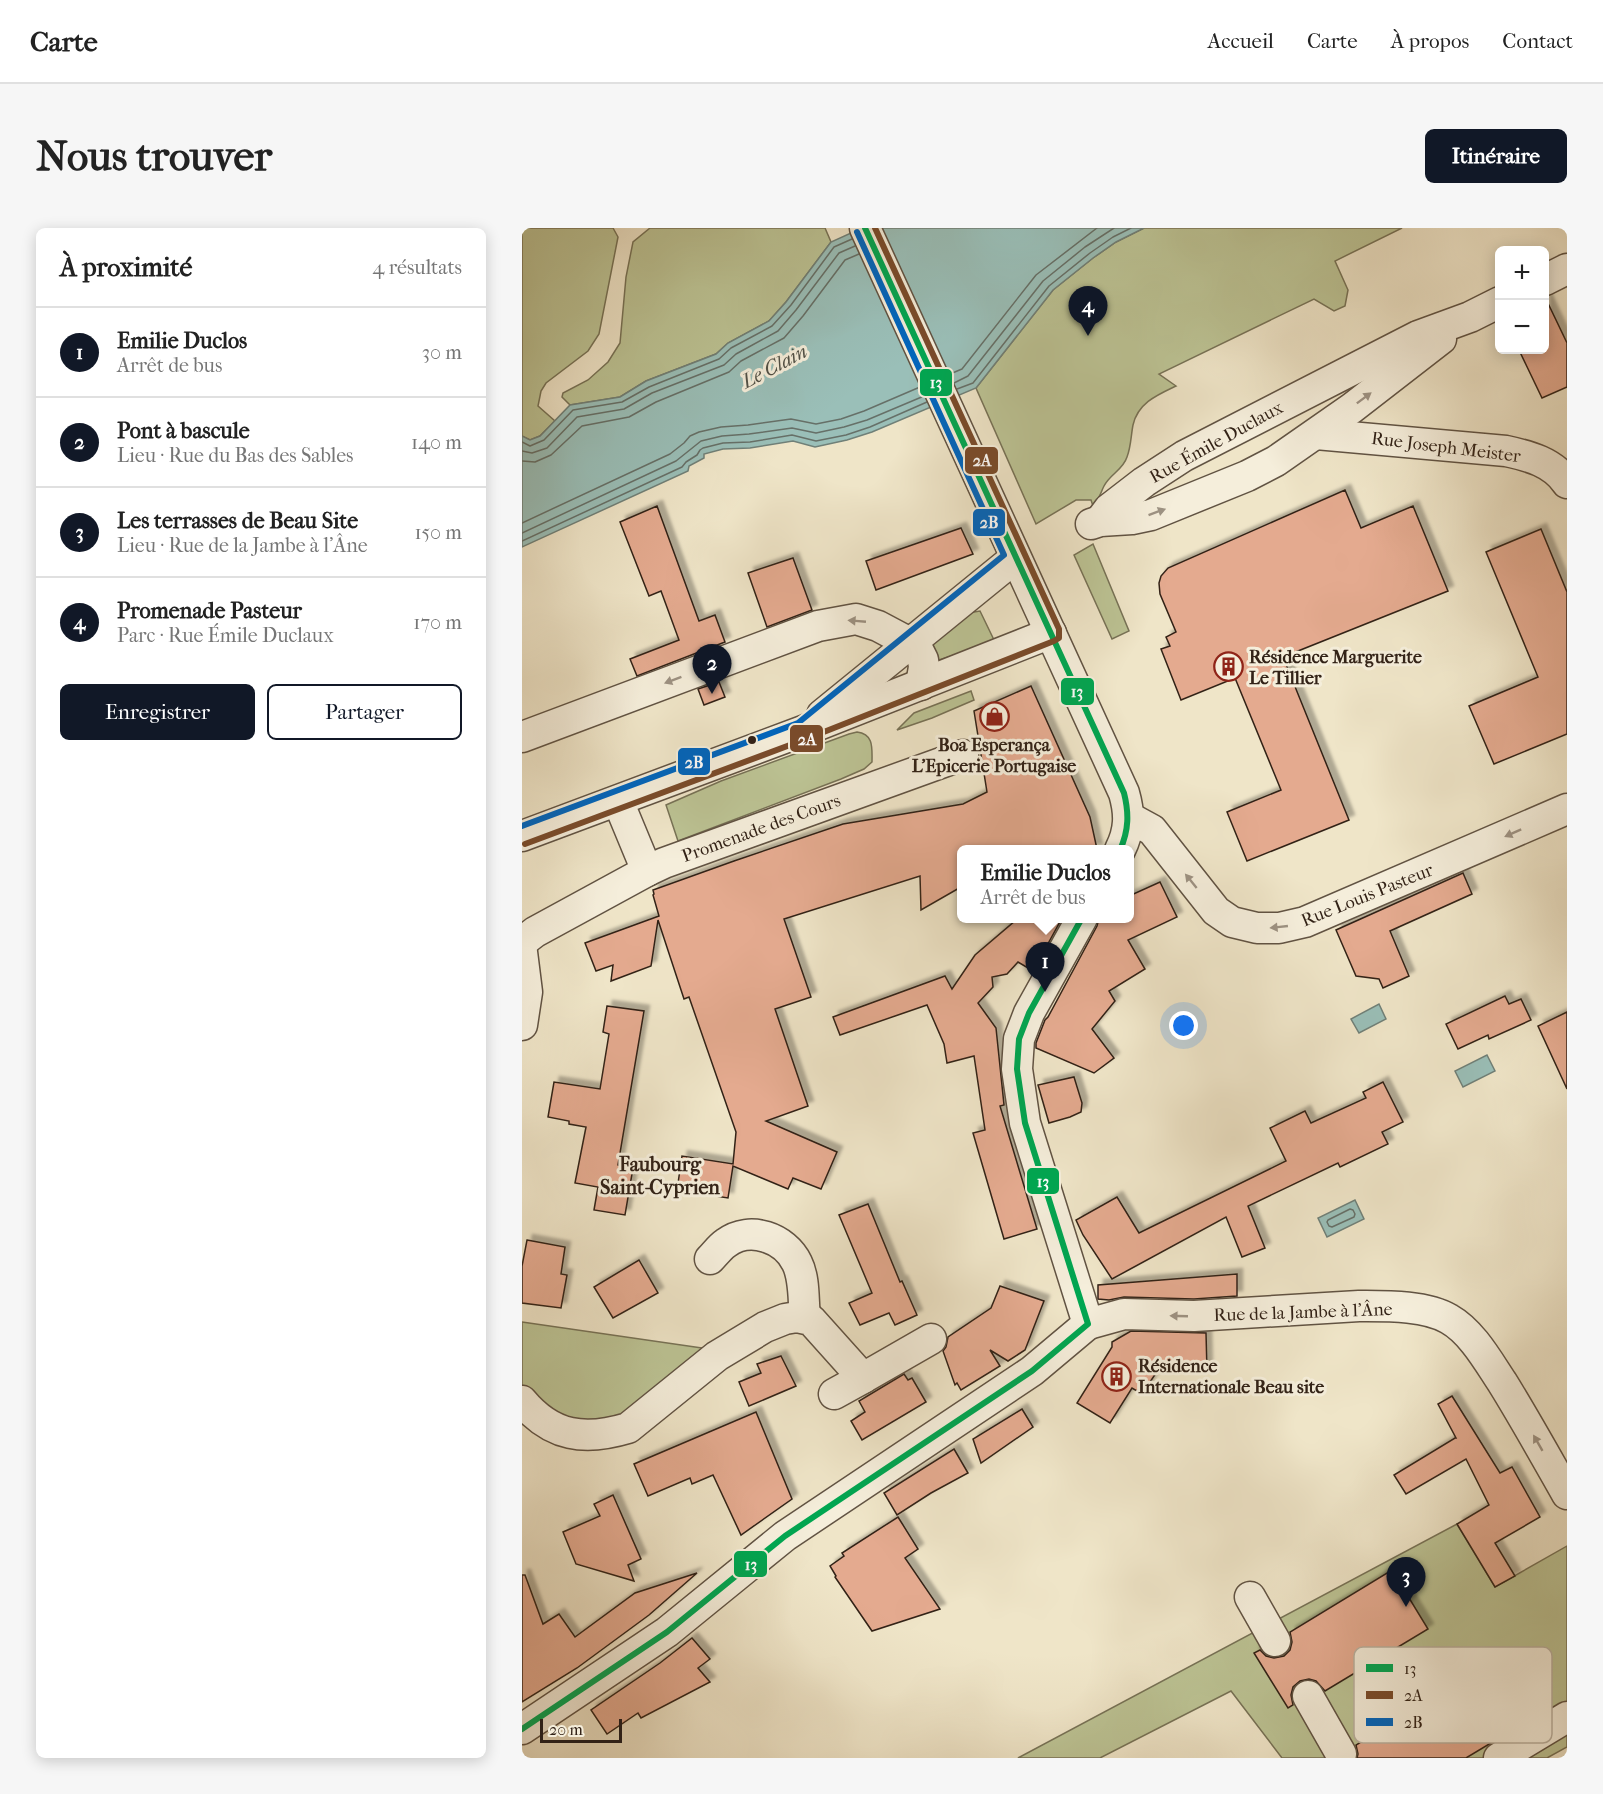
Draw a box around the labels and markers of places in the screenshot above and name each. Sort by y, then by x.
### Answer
pin: 4 [1068,286,1108,336]
pin: 2 [692,644,732,694]
place label: Résidence Marguerite Le Tillier [1249,647,1422,689]
building icon: Résidence Marguerite Le Tillier [1212,651,1244,683]
shop icon: Boa Esperança L'Epicerie Portugaise [978,700,1010,732]
unlabelled marker [746,734,758,746]
place label: Boa Esperança L'Epicerie Portugaise [912,735,1076,777]
pin: 1 [1026,942,1064,992]
place label: Résidence Internationale Beau site [1138,1356,1324,1398]
building icon: Résidence Internationale Beau site [1101,1360,1133,1392]
pin: 3 [1386,1558,1426,1607]

